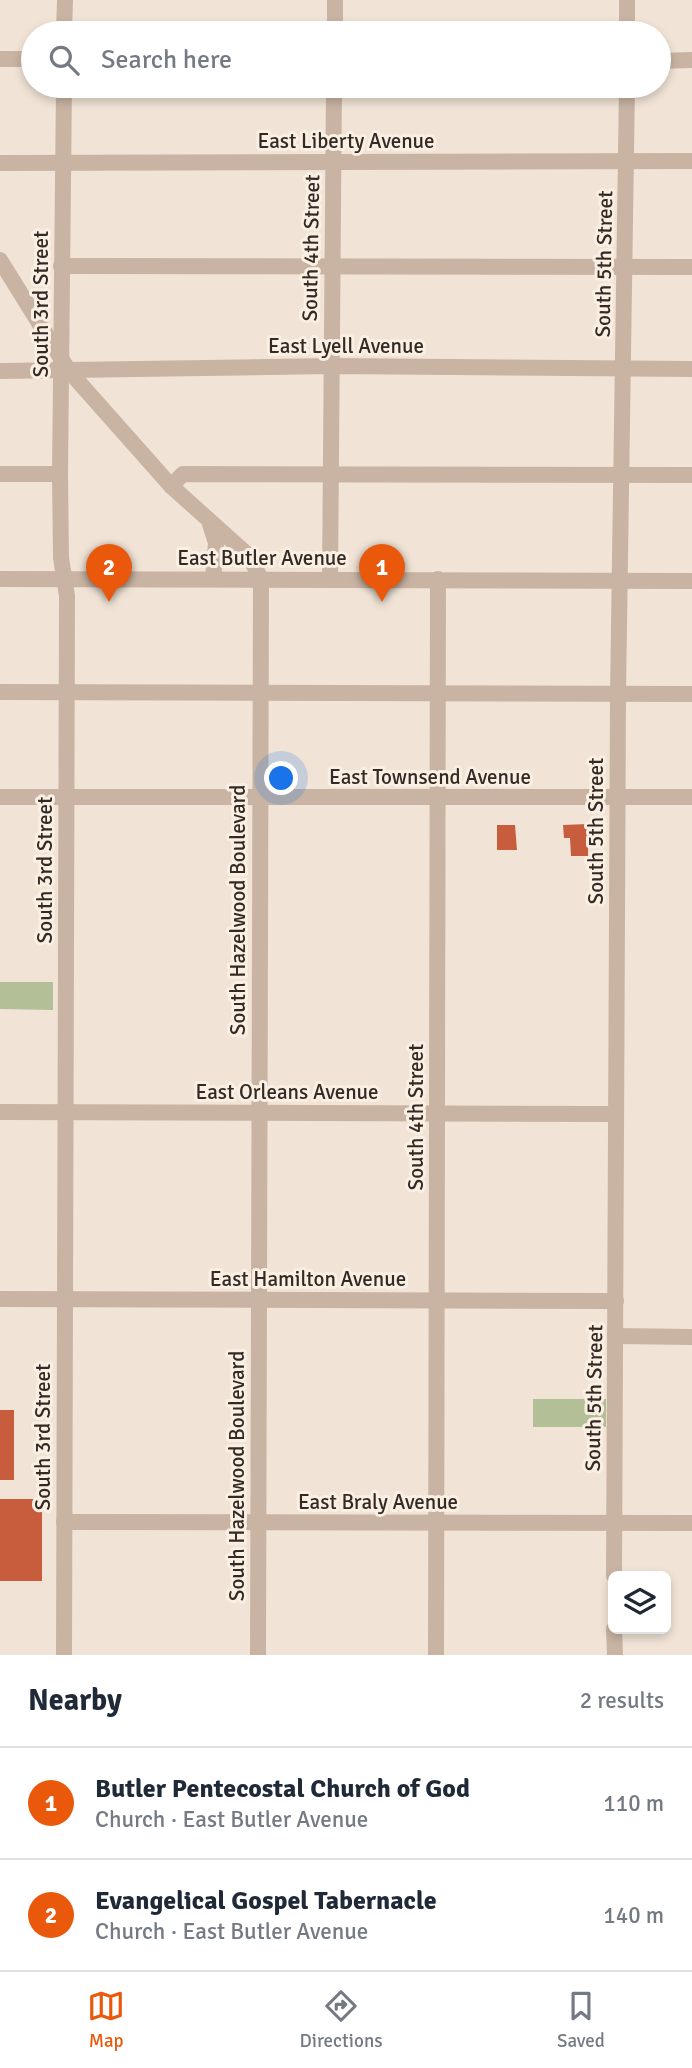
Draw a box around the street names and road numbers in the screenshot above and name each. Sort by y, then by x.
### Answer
street label: East Liberty Avenue [257,128,435,154]
street label: South 4th Street [297,174,325,322]
street label: South 5th Street [590,190,618,338]
street label: South 3rd Street [28,231,54,377]
street label: East Lyell Avenue [268,333,424,359]
street label: East Butler Avenue [177,545,347,571]
street label: South 5th Street [583,758,609,904]
street label: East Townsend Avenue [329,764,531,790]
street label: South Hazelwood Boulevard [225,785,251,1035]
street label: South 3rd Street [32,797,58,943]
street label: South 4th Street [403,1044,429,1190]
street label: East Orleans Avenue [195,1079,379,1105]
street label: East Hamilton Avenue [210,1266,406,1292]
street label: South 5th Street [580,1324,608,1472]
street label: South Hazelwood Boulevard [224,1351,250,1601]
street label: South 3rd Street [30,1364,56,1510]
street label: East Braly Avenue [298,1489,458,1515]

